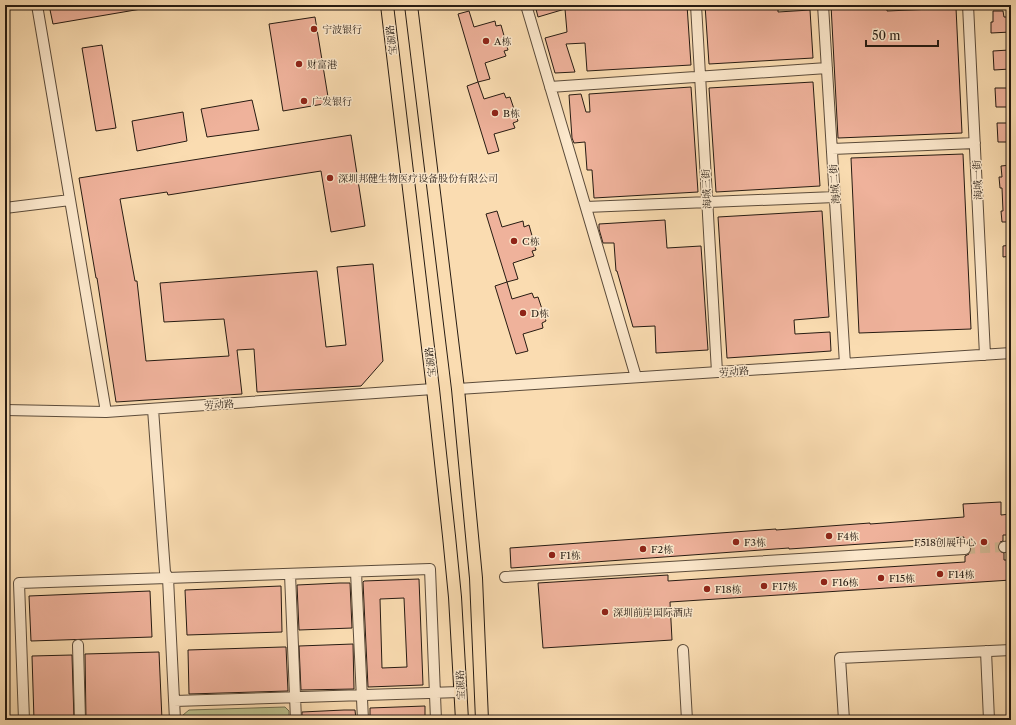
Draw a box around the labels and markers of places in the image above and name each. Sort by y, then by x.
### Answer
place label: 宁波银行 [322,23,362,36]
marker: 宁波银行 [309,24,319,34]
place label: A栋 [493,35,511,48]
marker: A栋 [481,36,491,46]
place label: 财富港 [307,58,337,71]
marker: 财富港 [294,59,304,69]
place label: 广发银行 [312,95,352,108]
marker: 广发银行 [299,96,309,106]
place label: B栋 [503,107,520,120]
marker: B栋 [490,108,500,118]
place label: 深圳邦健生物医疗设备股份有限公司 [338,172,498,185]
marker: 深圳邦健生物医疗设备股份有限公司 [325,173,335,183]
place label: C栋 [522,235,540,248]
marker: C栋 [509,236,519,246]
place label: D栋 [531,307,549,320]
marker: D栋 [518,308,528,318]
place label: F4栋 [837,530,859,543]
marker: F4栋 [824,531,834,541]
place label: F3栋 [744,536,766,549]
place label: F518创展中心 [914,536,976,549]
marker: F3栋 [731,537,741,547]
marker: F518创展中心 [979,537,989,547]
place label: F2栋 [651,543,673,556]
marker: F2栋 [638,544,648,554]
place label: F1栋 [560,549,581,562]
marker: F1栋 [547,550,557,560]
place label: F14栋 [948,568,974,581]
marker: F14栋 [935,569,945,579]
place label: F15栋 [889,572,915,585]
marker: F15栋 [876,573,886,583]
place label: F16栋 [832,576,859,589]
marker: F16栋 [819,577,829,587]
place label: F17栋 [772,580,798,593]
marker: F17栋 [759,581,769,591]
place label: F18栋 [715,583,742,596]
marker: F18栋 [702,584,712,594]
place label: 深圳前岸国际酒店 [613,606,693,619]
marker: 深圳前岸国际酒店 [600,607,610,617]

